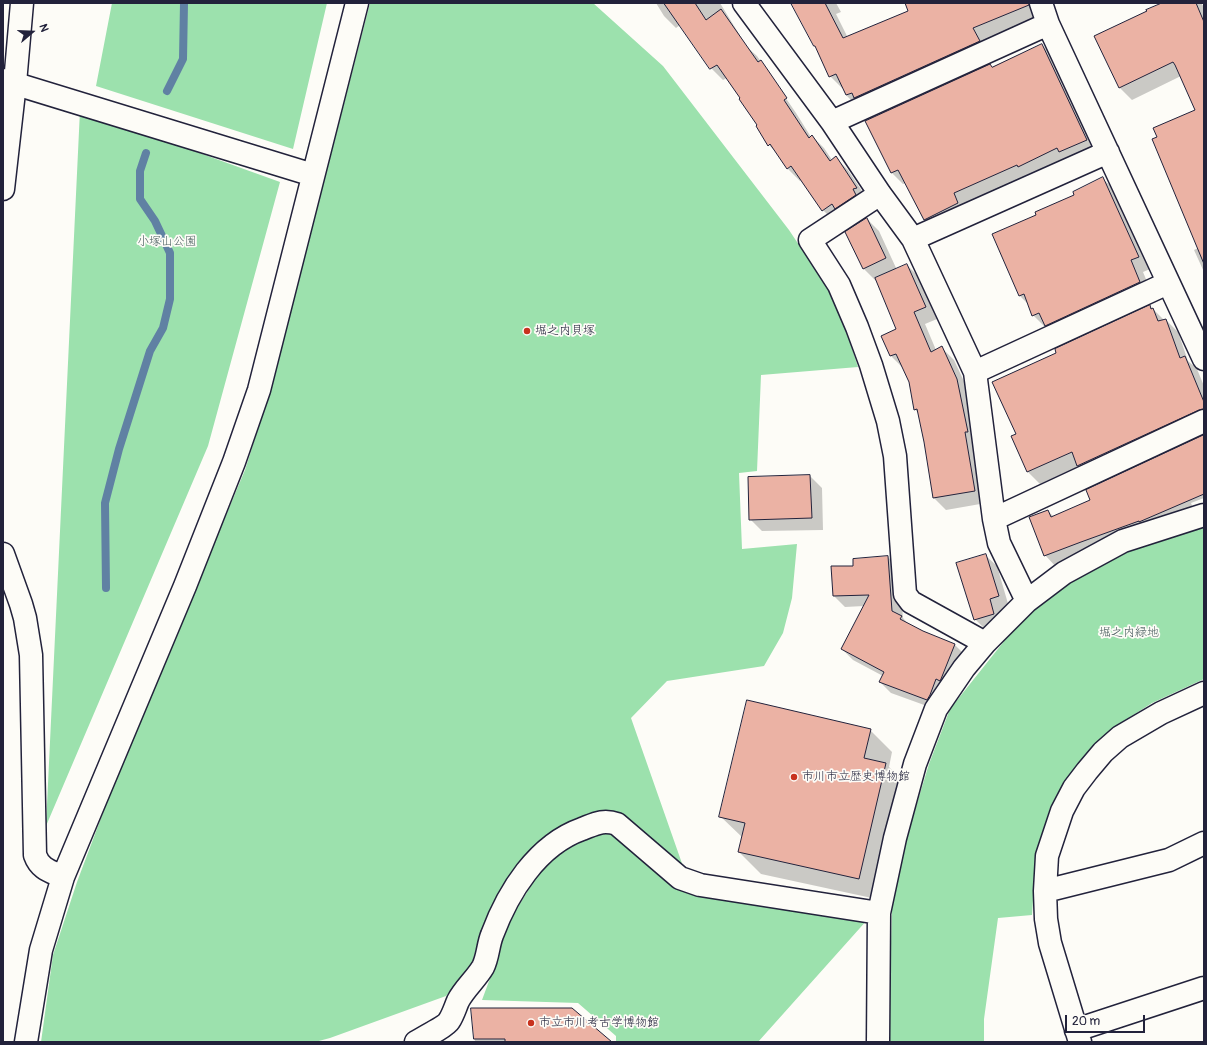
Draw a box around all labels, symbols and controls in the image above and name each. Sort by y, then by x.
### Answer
north arrow [12,12,52,52]
text: N [36,22,51,34]
park label: 小塚山公園 [137,235,197,249]
place label: 堀之内貝塚 [535,324,595,338]
marker: 堀之内貝塚 [522,326,532,336]
park label: 堀之内緑地 [1099,626,1159,640]
place label: 市川市立歴史博物館 [802,770,910,784]
marker: 市川市立歴史博物館 [789,772,799,782]
scale bar [1067,1007,1147,1033]
text: 20 m [1072,1014,1100,1029]
place label: 市立市川考古学博物館 [539,1016,659,1030]
marker: 市立市川考古学博物館 [526,1018,536,1028]

